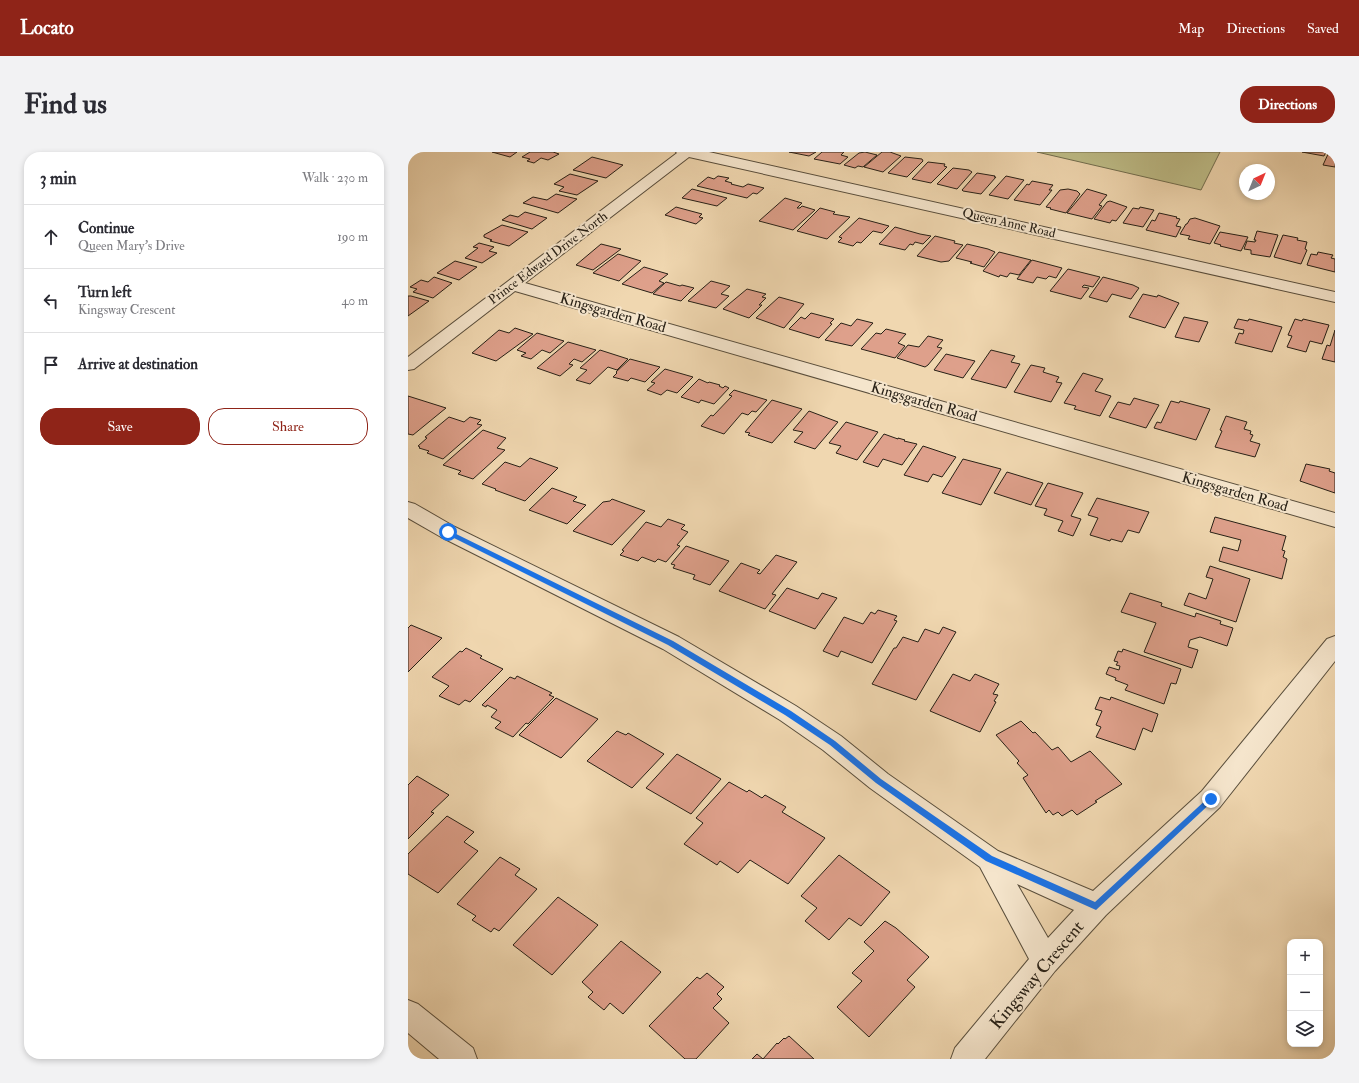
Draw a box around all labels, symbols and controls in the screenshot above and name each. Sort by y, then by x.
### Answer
text: Locato [20,16,74,40]
text: Map [1178,20,1204,37]
text: Directions [1226,20,1285,37]
text: Saved [1307,20,1339,37]
button: Directions [1240,86,1335,123]
text: Find us [24,87,107,122]
north arrow [1239,164,1275,200]
text: 3 min [40,168,77,189]
text: Walk · 230 m [302,170,368,186]
street label: Queen Anne Road [961,205,1058,242]
street label: Prince Edward Drive North [485,208,611,308]
text: Continue [78,219,134,238]
icon: ahead [40,226,62,248]
text: 190 m [337,229,368,245]
text: Queen Mary's Drive [78,238,185,254]
text: Turn left [78,283,132,302]
street label: Kingsgarden Road [558,289,669,337]
icon: left [40,290,62,312]
text: 40 m [342,293,368,309]
text: Kingsway Crescent [78,302,175,318]
icon: arrive [40,354,62,376]
text: Arrive at destination [78,355,198,374]
street label: Kingsgarden Road [869,378,980,426]
button: Save [40,408,200,445]
button: Share [208,408,368,445]
street label: Kingsgarden Road [1180,468,1291,516]
route start [439,523,457,541]
route end [1202,790,1220,808]
street label: Kingsway Crescent [985,916,1089,1034]
map controls [1287,939,1323,1047]
button: + [1287,939,1323,975]
button: − [1287,975,1323,1011]
button: layers [1287,1011,1323,1047]

